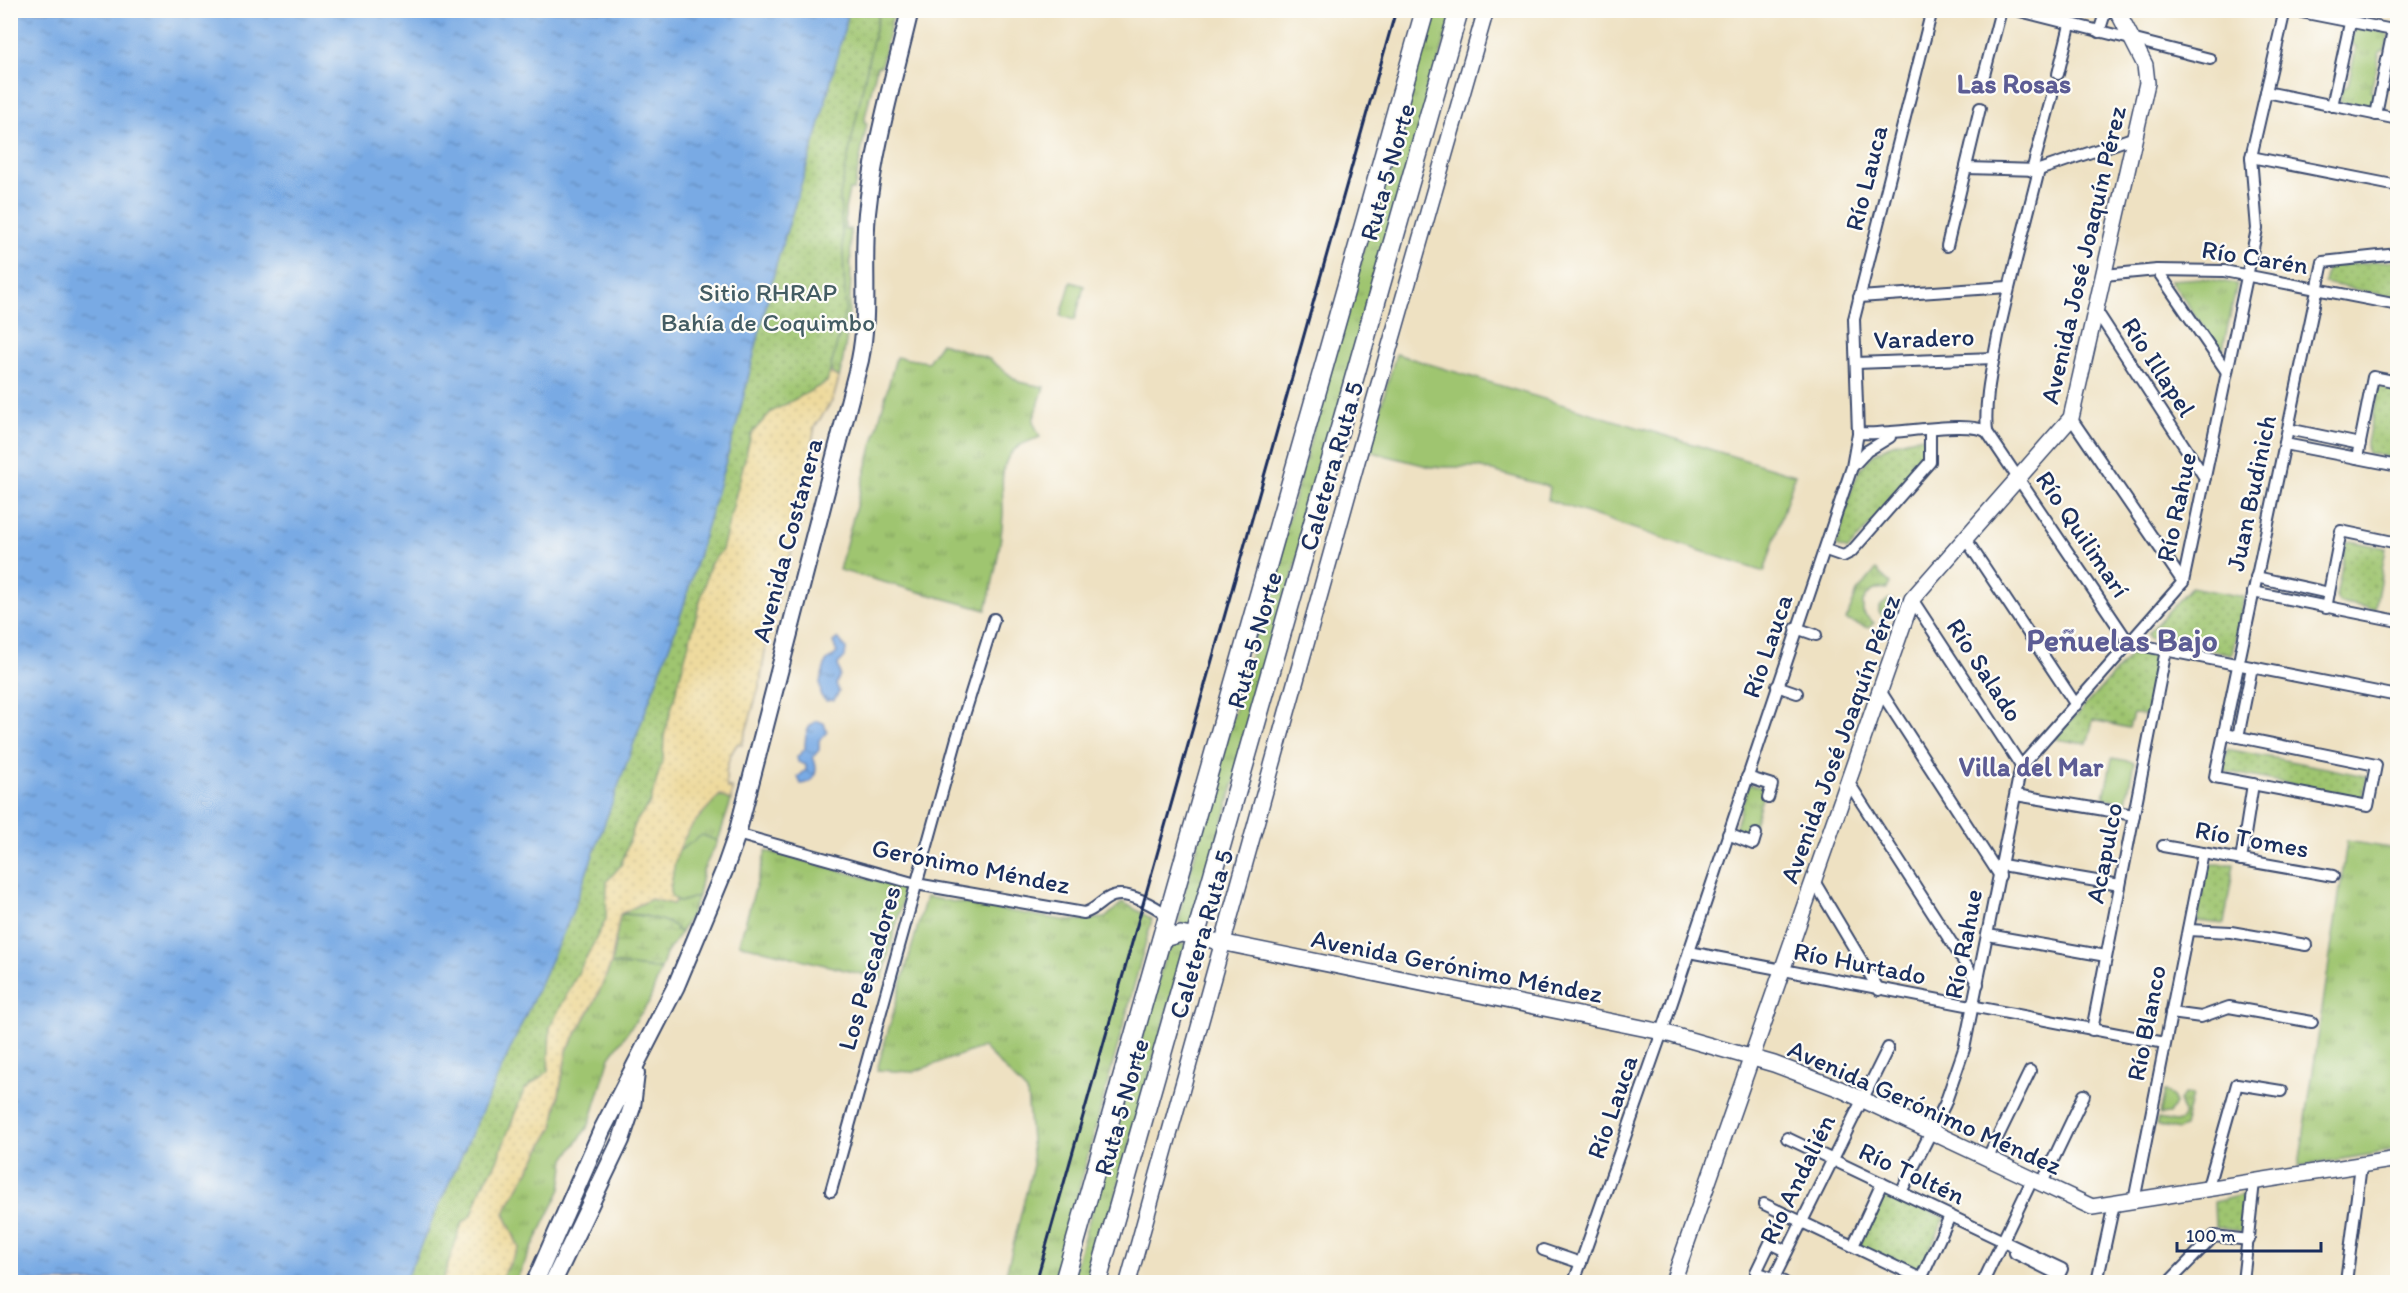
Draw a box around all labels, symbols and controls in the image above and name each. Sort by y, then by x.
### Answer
district label: Las Rosas [1957,67,2071,100]
street label: Ruta 5 Norte [1352,100,1422,244]
street label: Avenida José Joaquín Pérez [2033,103,2133,407]
street label: Río Lauca [1837,121,1895,234]
street label: Río Carén [2199,233,2311,281]
park label: Sitio RHRAP Bahía de Coquimbo [661,276,875,338]
street label: Río Illapel [2115,311,2203,423]
street label: Varadero [1873,320,1975,356]
street label: Caletera Ruta 5 [1292,378,1370,554]
street label: Juan Budinich [2219,412,2283,574]
street label: Avenida Costanera [744,434,830,646]
street label: Río Rahue [2149,449,2203,565]
street label: Río Quilimarí [2029,465,2137,604]
street label: Ruta 5 Norte [1219,568,1289,712]
street label: Río Lauca [1734,589,1800,702]
street label: Avenida José Joaquín Pérez [1773,590,1907,888]
street label: Río Salado [1940,612,2030,728]
district label: Peñuelas Bajo [2026,621,2218,659]
district label: Villa del Mar [1959,750,2104,783]
street label: Acapulco [2079,800,2129,906]
street label: Río Tomes [2192,813,2312,865]
street label: Gerónimo Méndez [869,831,1073,901]
street label: Caletera Ruta 5 [1162,846,1240,1022]
street label: Los Pescadores [830,882,908,1054]
street label: Río Rahue [1937,886,1989,1002]
street label: Avenida Gerónimo Méndez [1309,922,1605,1010]
street label: Río Hurtado [1791,934,1929,992]
street label: Río Blanco [2119,962,2173,1084]
street label: Avenida Gerónimo Méndez [1783,1032,2067,1182]
street label: Ruta 5 Norte [1086,1035,1156,1179]
street label: Río Lauca [1579,1050,1645,1163]
street label: Río Andalién [1752,1109,1842,1249]
street label: Río Toltén [1854,1135,1970,1212]
scale bar [2177,1215,2321,1253]
text: 100 m [2186,1225,2236,1247]

